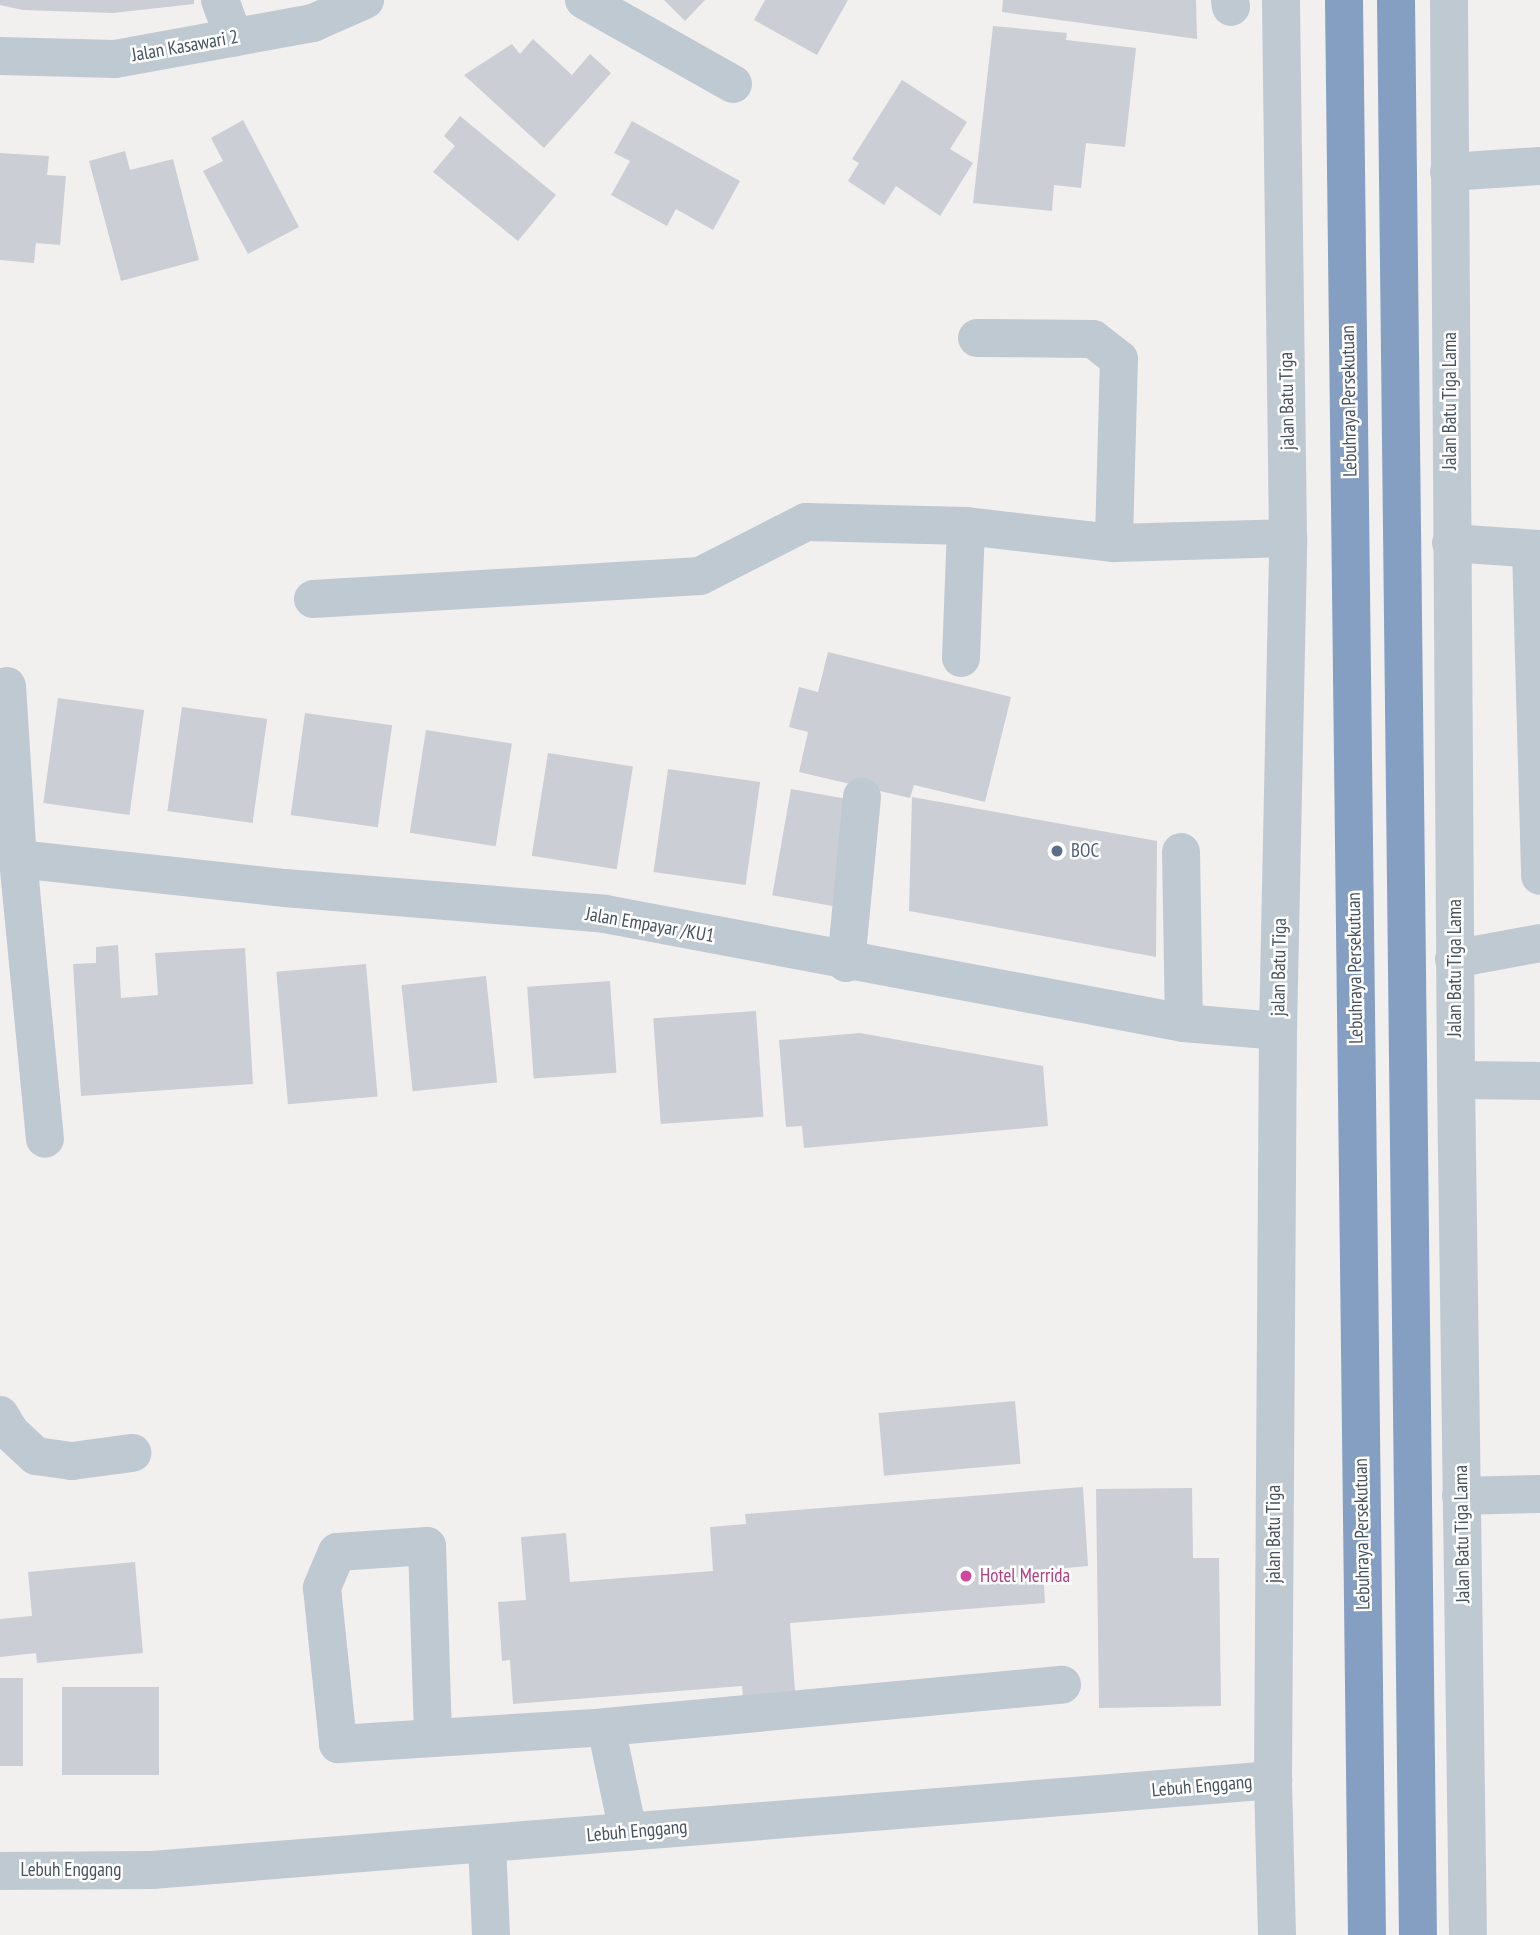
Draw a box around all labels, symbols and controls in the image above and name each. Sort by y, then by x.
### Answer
street label: Jalan Kasawari 2 [130,25,240,67]
street label: Lebuhraya Persekutuan [1336,325,1362,477]
street label: Jalan Batu Tiga Lama [1439,332,1461,470]
street label: jalan Batu Tiga [1275,352,1299,450]
place label: BOC [1071,840,1099,862]
marker: BOC [1049,843,1065,859]
street label: Lebuhraya Persekutuan [1342,892,1368,1044]
street label: Jalan Batu Tiga Lama [1444,899,1466,1037]
street label: Jalan Empayar /KU1 [584,902,716,948]
street label: jalan Batu Tiga [1267,918,1291,1016]
street label: Lebuhraya Persekutuan [1349,1458,1375,1610]
street label: Jalan Batu Tiga Lama [1449,1465,1475,1603]
street label: jalan Batu Tiga [1263,1485,1285,1583]
place label: Hotel Merrida [980,1565,1070,1587]
marker: Hotel Merrida [958,1568,974,1584]
street label: Lebuh Enggang [1151,1770,1253,1802]
street label: Lebuh Enggang [586,1815,688,1847]
street label: Lebuh Enggang [21,1859,121,1881]

